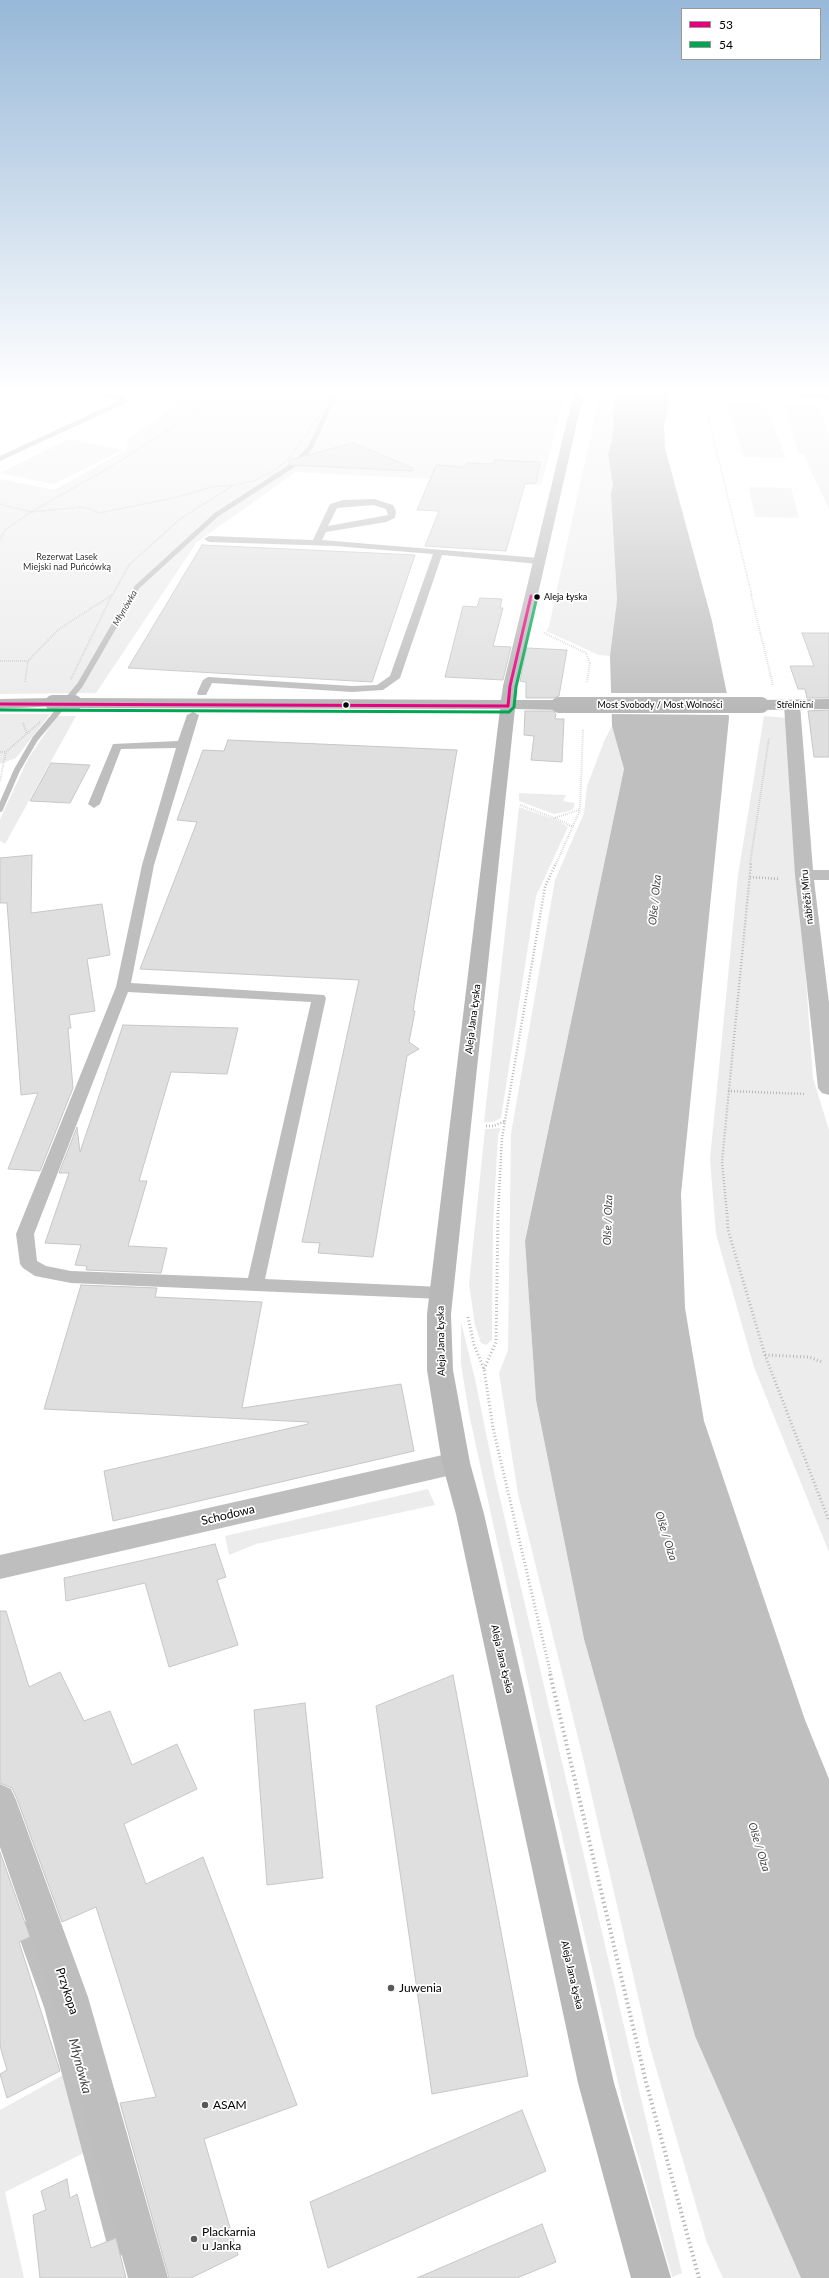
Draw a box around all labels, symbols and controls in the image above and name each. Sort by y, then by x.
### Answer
legend [681,8,821,60]
text: 53 [719,17,733,32]
text: 54 [719,37,733,52]
park label: Rezerwat Lasek Miejski nad Puńcówką [23,552,111,573]
water label: Młynówka [111,588,139,628]
marker: Aleja Łyska [532,592,542,602]
place label: Aleja Łyska [544,592,587,602]
unlabelled marker [341,700,351,710]
street label: Most Svobody / Most Wolności [598,700,722,710]
street label: Střelniční [777,700,813,710]
street label: nábřeží Míru [798,869,816,925]
water label: Olše / Olza [646,874,664,926]
street label: Aleja Jana Łyska [463,983,483,1055]
water label: Olše / Olza [601,1194,615,1246]
street label: Aleja Jana Łyska [434,1306,448,1376]
street label: Schodowa [200,1502,256,1528]
water label: Olše / Olza [652,1510,680,1562]
street label: Aleja Jana Łyska [488,1623,516,1695]
water label: Olše / Olza [745,1821,773,1873]
street label: Aleja Jana Łyska [558,1939,586,2011]
street label: Przykopa [53,1966,81,2016]
place label: Juwenia [399,1981,442,1995]
marker: Juwenia [386,1983,396,1993]
water label: Młynówka [65,2037,95,2095]
place label: ASAM [213,2098,247,2112]
marker: ASAM [200,2100,210,2110]
place label: Plackarnia u Janka [202,2225,256,2253]
marker: Plackarnia u Janka [189,2234,199,2244]

